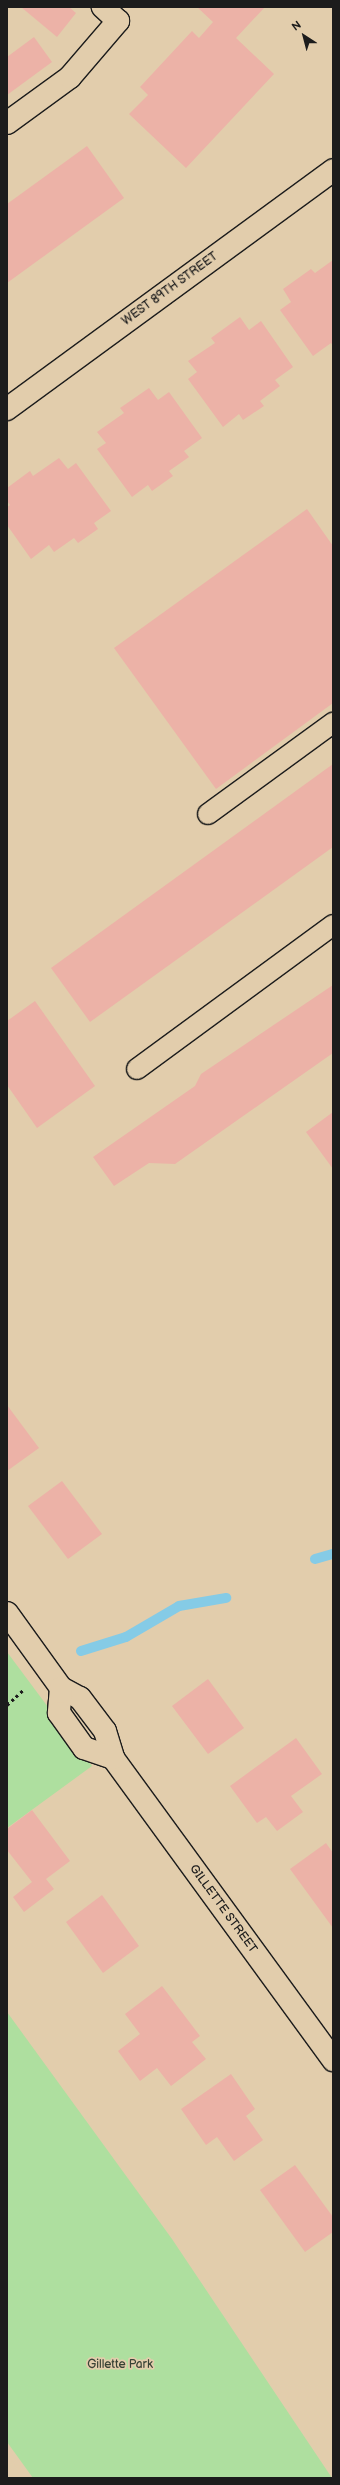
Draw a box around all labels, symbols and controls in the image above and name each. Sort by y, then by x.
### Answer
north arrow [284,16,324,56]
text: N [289,18,304,34]
street label: WEST 89TH STREET [119,249,221,329]
street label: GILLETTE STREET [186,1862,260,1956]
park label: Gillette Park [87,2358,153,2372]

